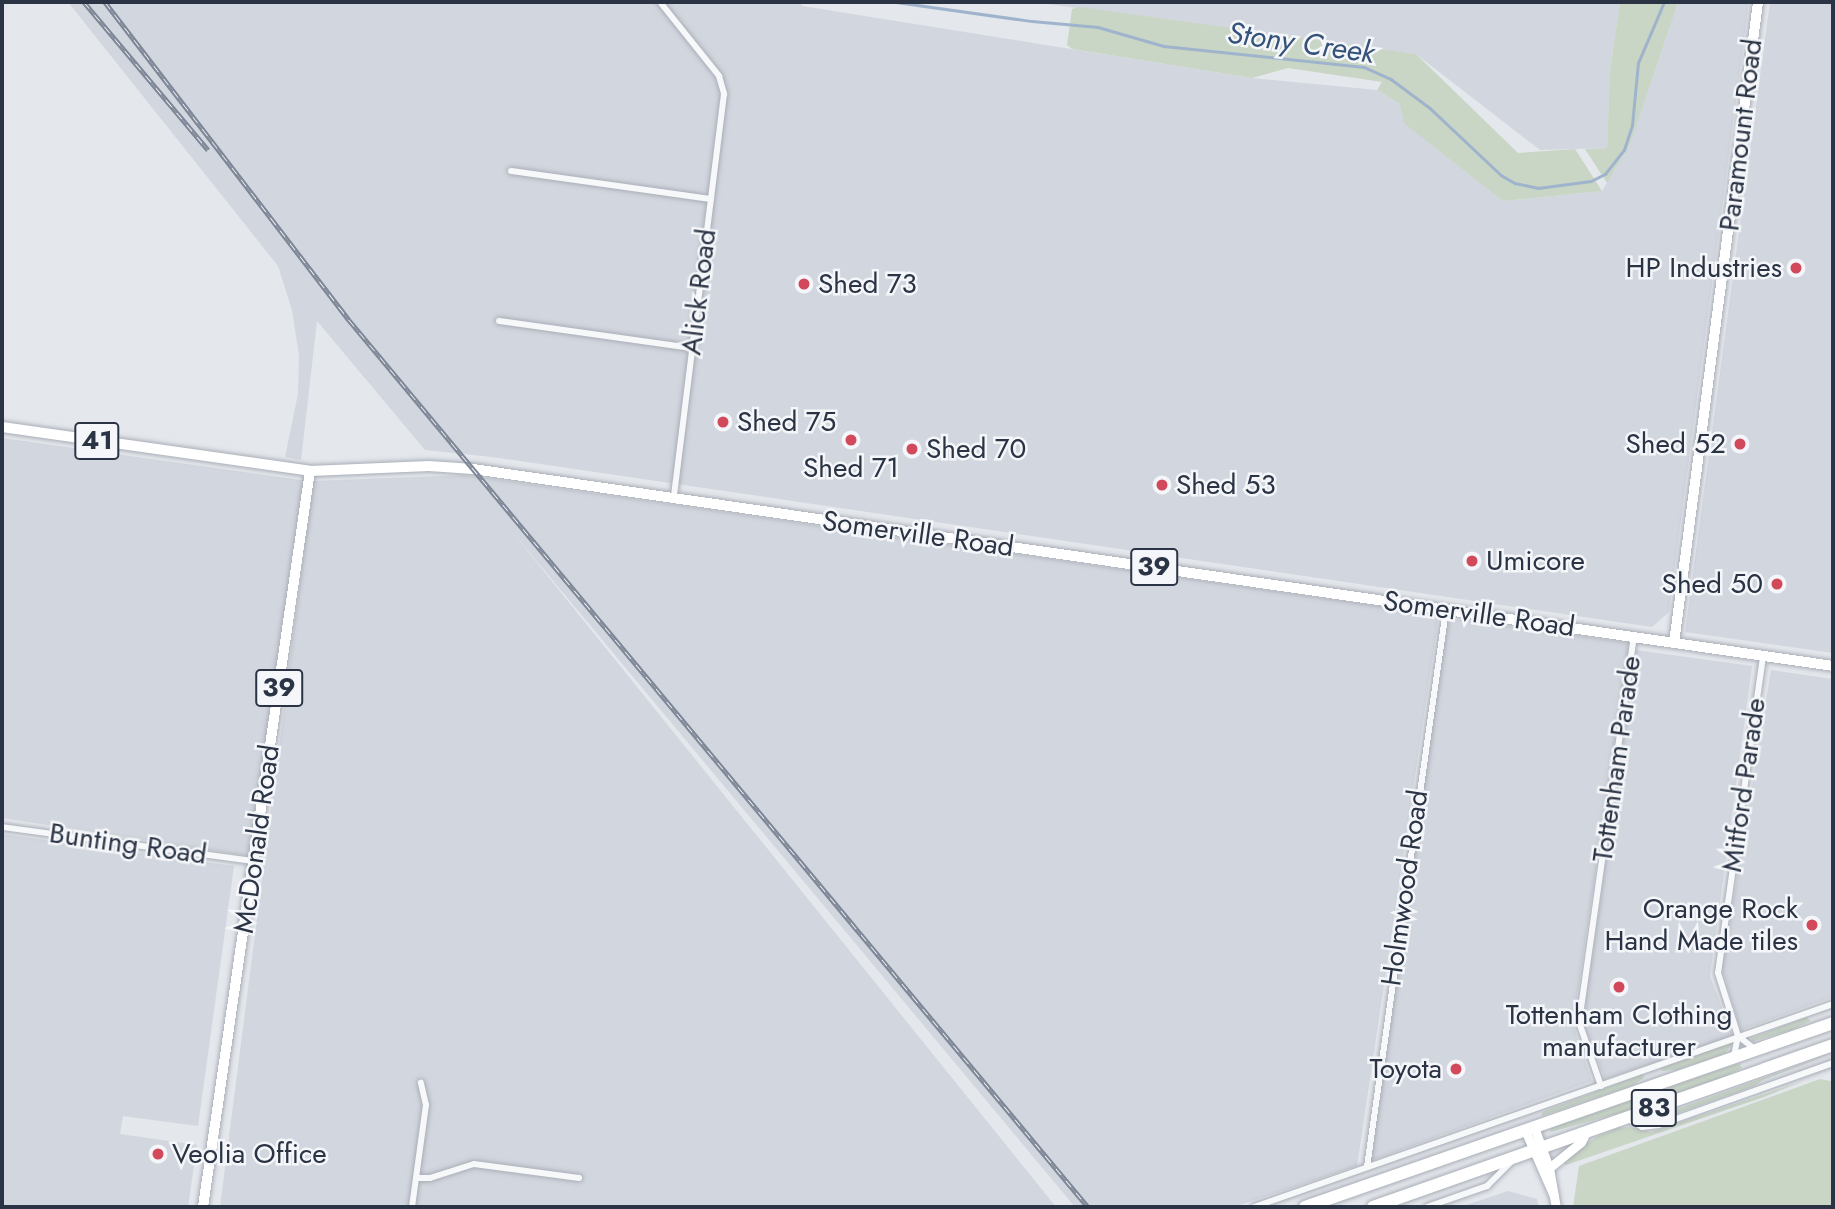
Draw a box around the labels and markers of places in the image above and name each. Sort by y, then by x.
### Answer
place label: HP Industries [1625,251,1782,285]
marker: HP Industries [1788,260,1804,276]
place label: Shed 73 [818,267,917,301]
marker: Shed 73 [796,276,812,292]
place label: Shed 75 [737,405,836,439]
marker: Shed 75 [715,414,731,430]
place label: Shed 52 [1625,427,1726,461]
marker: Shed 71 [843,432,859,448]
place label: Shed 70 [926,432,1026,466]
marker: Shed 52 [1732,436,1748,452]
marker: Shed 70 [904,441,920,457]
place label: Shed 71 [803,451,899,485]
place label: Shed 53 [1176,468,1276,502]
marker: Shed 53 [1154,477,1170,493]
place label: Umicore [1486,544,1585,578]
marker: Umicore [1464,553,1480,569]
place label: Shed 50 [1662,567,1763,601]
marker: Shed 50 [1769,576,1785,592]
place label: Orange Rock Hand Made tiles [1604,892,1798,958]
marker: Orange Rock Hand Made tiles [1804,917,1820,933]
marker: Tottenham Clothing manufacturer [1611,979,1627,995]
place label: Tottenham Clothing manufacturer [1506,998,1732,1064]
place label: Toyota [1370,1052,1442,1086]
marker: Toyota [1448,1061,1464,1077]
place label: Veolia Office [172,1137,327,1171]
marker: Veolia Office [150,1146,166,1162]

